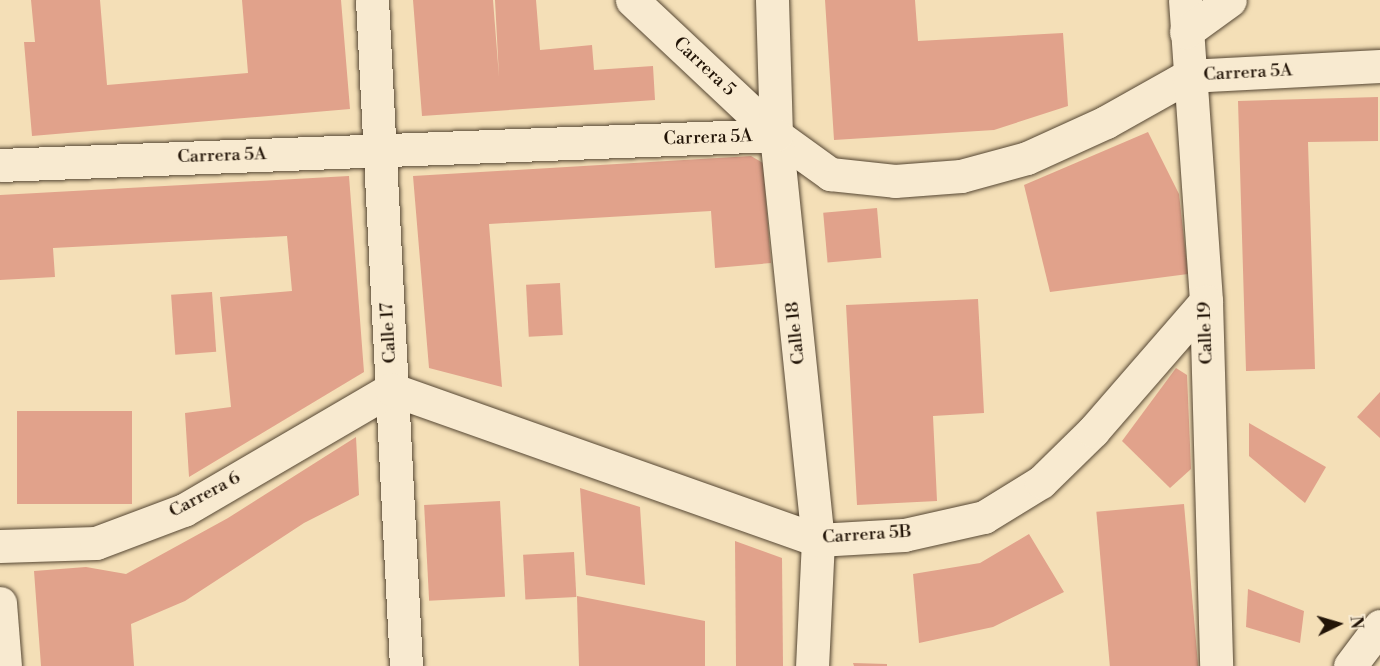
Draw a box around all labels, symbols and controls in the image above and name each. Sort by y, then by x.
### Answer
street label: Carrera 5 [669,33,739,101]
street label: Carrera 5A [1203,60,1293,86]
street label: Carrera 5A [663,126,753,150]
street label: Carrera 5A [177,144,267,168]
street label: Calle 18 [782,300,810,366]
street label: Calle 19 [1194,301,1218,365]
street label: Calle 17 [377,302,401,364]
street label: Carrera 6 [166,467,244,523]
street label: Carrera 5B [822,521,912,549]
north arrow [1308,594,1368,654]
text: N [1345,615,1366,630]

